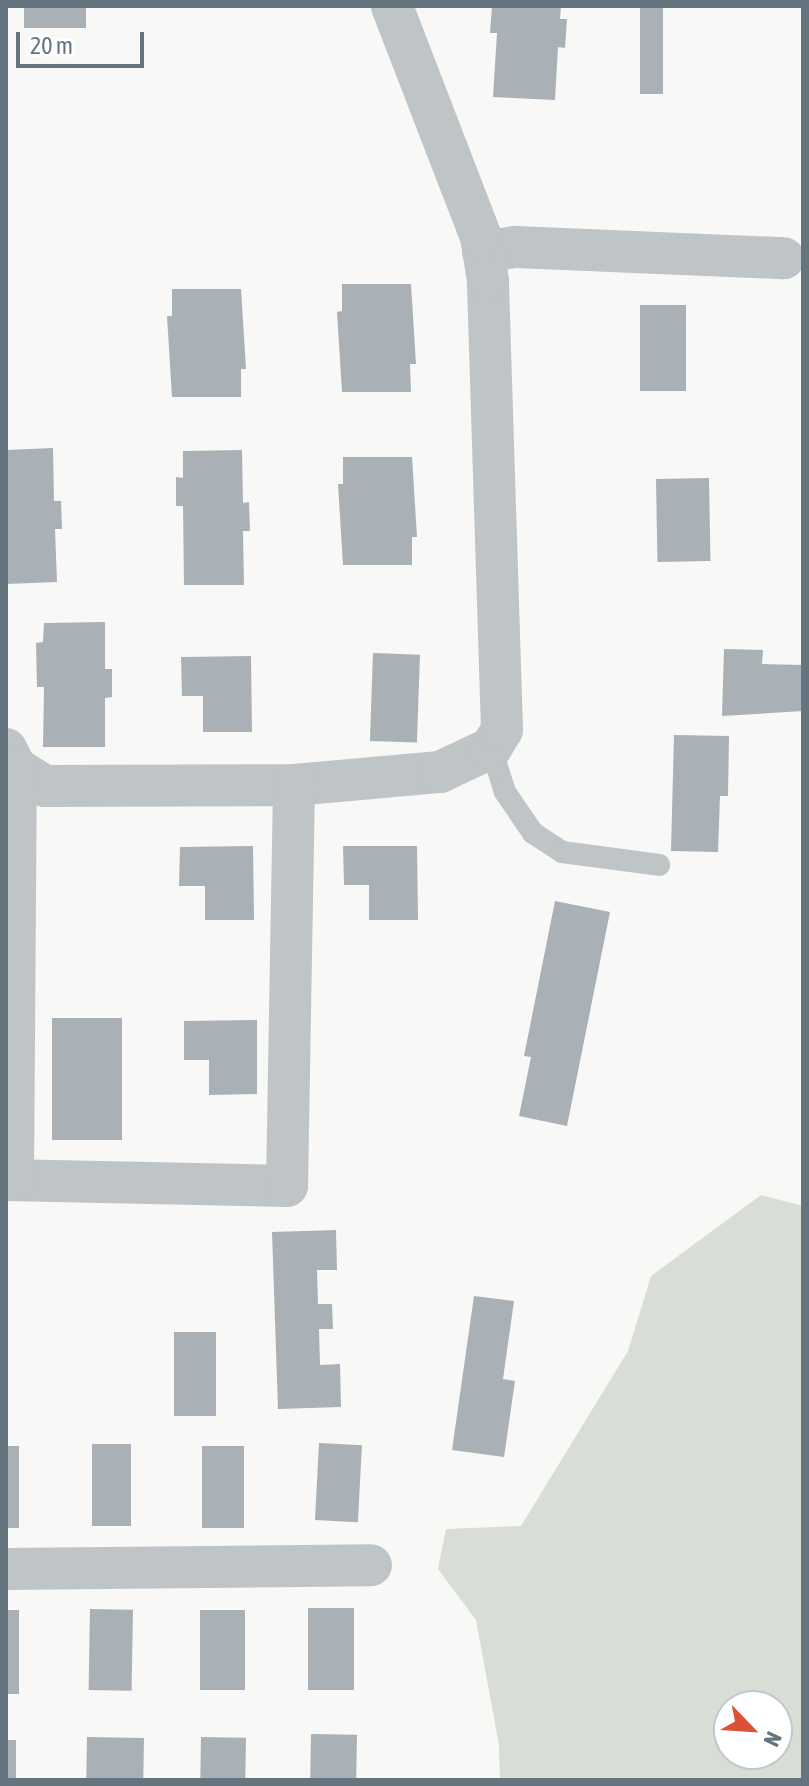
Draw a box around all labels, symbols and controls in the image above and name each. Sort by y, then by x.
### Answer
scale bar [20,16,148,66]
text: 20 m [30,32,73,59]
north arrow [713,1690,793,1770]
text: N [758,1728,787,1751]

